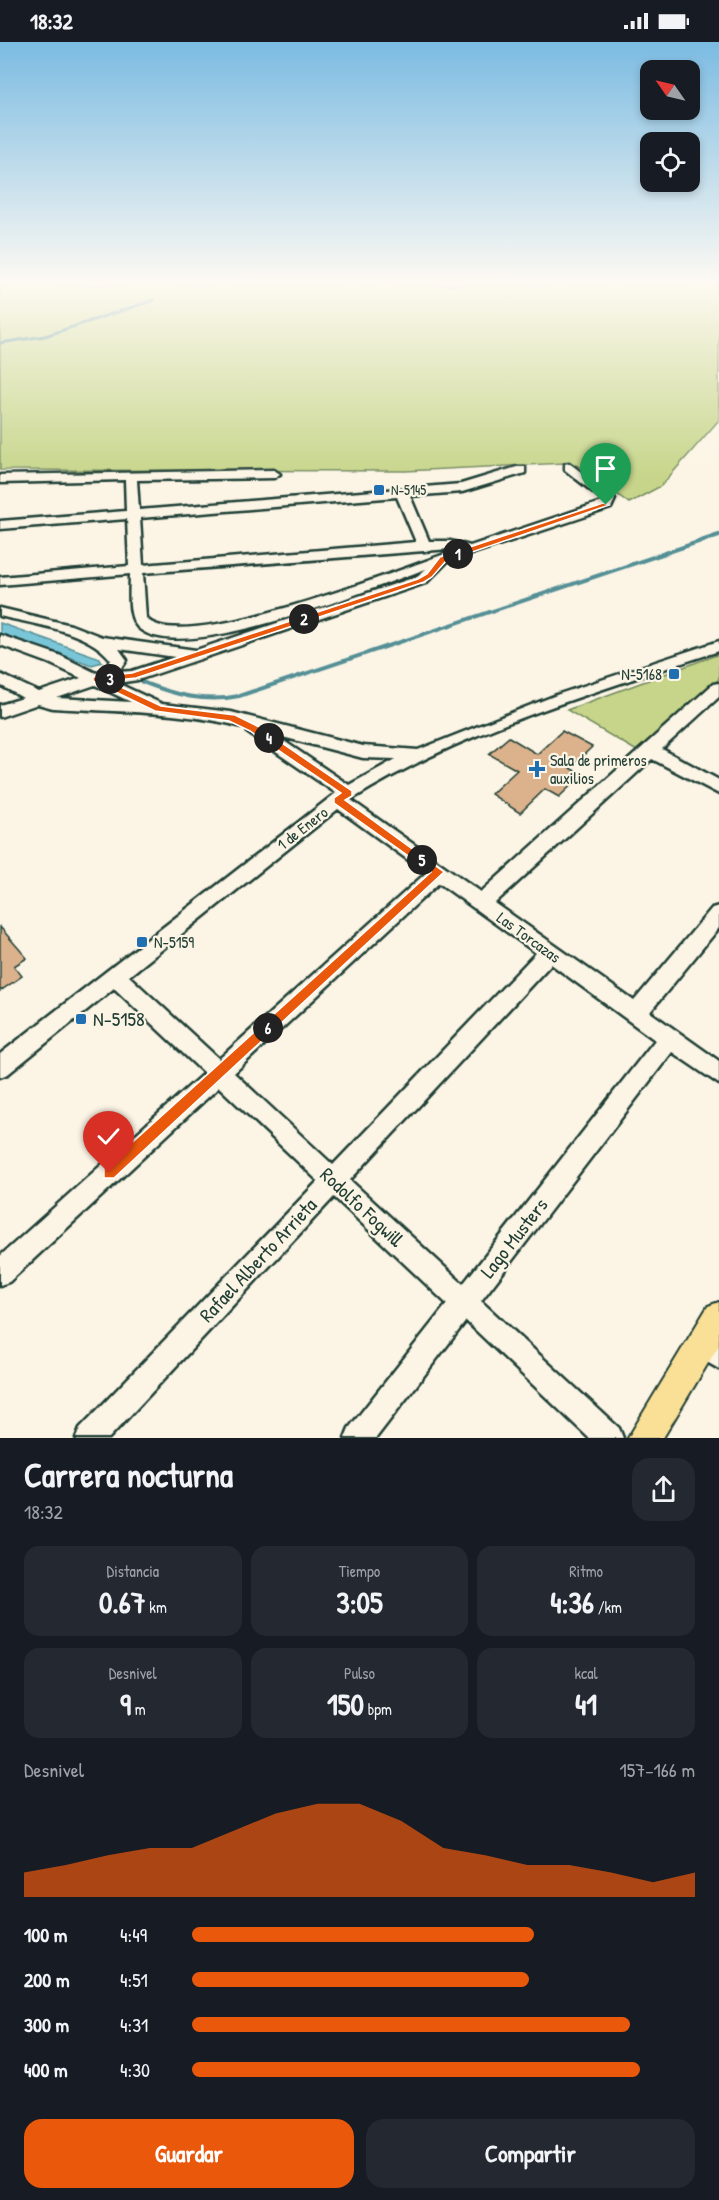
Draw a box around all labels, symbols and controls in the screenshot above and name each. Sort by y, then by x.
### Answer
text: 18:32 [30,6,73,36]
north arrow [640,60,700,120]
map controls [640,60,700,192]
button: locate [640,132,700,192]
pin [580,443,631,505]
icon: arrive [589,452,622,485]
place label: N-5145 [391,480,426,499]
marker: N-5145 [372,483,386,497]
pin: 1 [443,539,473,569]
text: 1 [455,543,461,565]
pin: 2 [289,604,319,634]
text: 2 [300,608,308,630]
place label: N-5168 [621,663,662,685]
pin: 3 [95,664,125,694]
marker: N-5168 [667,667,681,681]
text: 3 [106,668,114,690]
pin: 4 [254,723,284,753]
text: 4 [266,727,272,749]
place label: Sala de primeros auxilios [550,749,647,789]
marker: Sala de primeros auxilios [528,760,546,778]
street label: 1 de Enero [272,801,332,855]
pin: 5 [407,845,437,875]
text: 5 [419,849,425,871]
street label: Las Torcazas [493,906,565,968]
place label: N-5159 [154,931,194,953]
marker: N-5159 [135,935,149,949]
place label: N-5158 [93,1005,145,1032]
marker: N-5158 [74,1012,88,1026]
pin: 6 [253,1013,283,1043]
text: 6 [265,1017,271,1039]
pin [83,1111,134,1173]
icon: check [92,1120,125,1153]
street label: Rodolfo Fogwill [315,1161,410,1253]
street label: Rafael Alberto Arrieta [193,1192,322,1328]
street label: Lago Musters [474,1192,554,1283]
text: Carrera nocturna [24,1453,233,1497]
button: share [632,1458,695,1521]
text: 18:32 [24,1498,63,1525]
text: Distancia [107,1560,159,1582]
text: Tiempo [339,1560,380,1582]
text: Ritmo [569,1560,603,1582]
text: 0.67 [99,1582,146,1622]
text: 3:05 [336,1582,383,1622]
text: 4:36 [550,1582,594,1622]
text: km [146,1596,167,1618]
text: /km [594,1596,622,1618]
text: Desnivel [109,1662,157,1684]
text: Pulso [344,1662,375,1684]
text: kcal [574,1662,598,1684]
text: 9 [120,1684,131,1724]
text: 150 [327,1684,364,1724]
text: 41 [575,1684,597,1724]
text: m [131,1698,146,1720]
text: bpm [364,1698,392,1720]
text: Desnivel [24,1756,84,1783]
text: 157–166 m [620,1756,695,1783]
text: 100 m [24,1921,67,1948]
text: 4:49 [120,1921,147,1948]
text: 200 m [24,1966,69,1993]
text: 4:51 [120,1966,148,1993]
text: 300 m [24,2011,69,2038]
text: 4:31 [120,2011,148,2038]
text: 400 m [24,2056,68,2083]
text: 4:30 [120,2056,150,2083]
button: Guardar [24,2119,354,2188]
button: Compartir [366,2119,695,2188]

